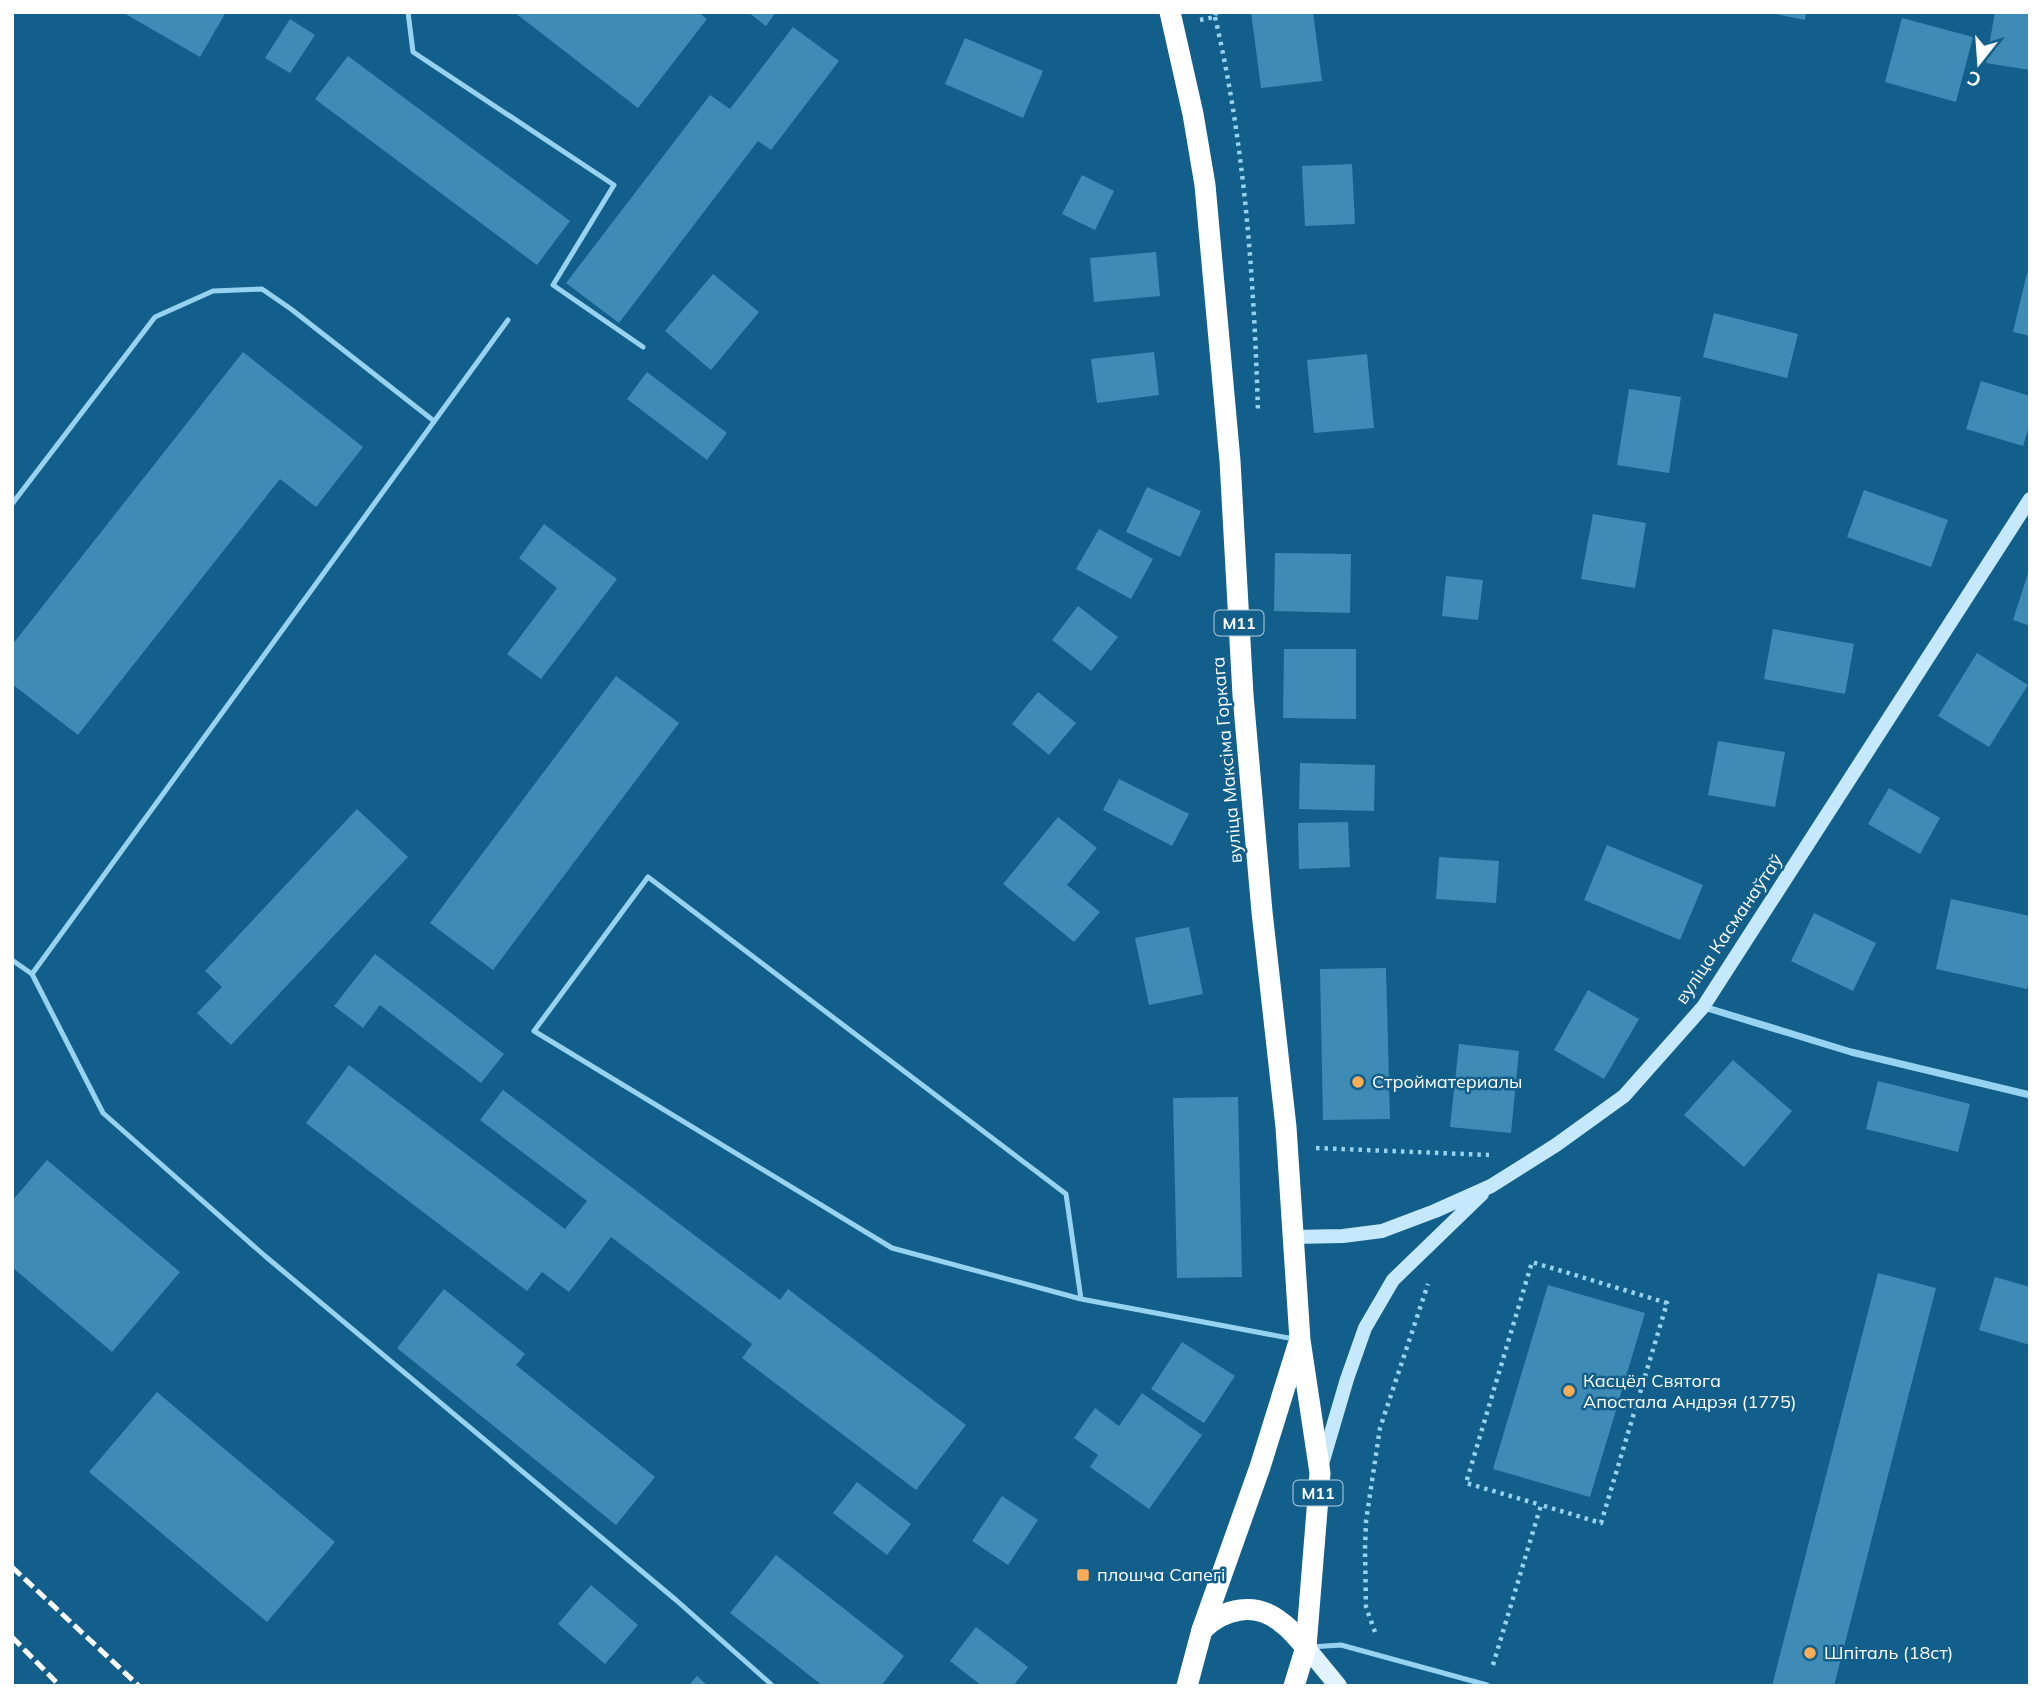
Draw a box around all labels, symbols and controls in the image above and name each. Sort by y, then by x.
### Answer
north arrow [1944,28,2014,98]
text: С [1964,66,1984,93]
road number: М11 [1214,610,1264,636]
street label: вуліца Максіма Горкага [1206,656,1247,864]
street label: вуліца Касманаўтаў [1670,849,1788,1008]
place label: Стройматериалы [1372,1070,1523,1093]
marker: Стройматериалы [1350,1074,1366,1090]
place label: Касцёл Святога Апостала Андрэя (1775) [1583,1369,1796,1413]
marker: Касцёл Святога Апостала Андрэя (1775) [1561,1383,1577,1399]
road number: М11 [1294,1480,1342,1506]
place label: плошча Сапегі [1097,1563,1226,1586]
marker: плошча Сапегі [1075,1567,1091,1583]
place label: Шпіталь (18ст) [1824,1641,1953,1664]
marker: Шпіталь (18ст) [1802,1645,1818,1661]

